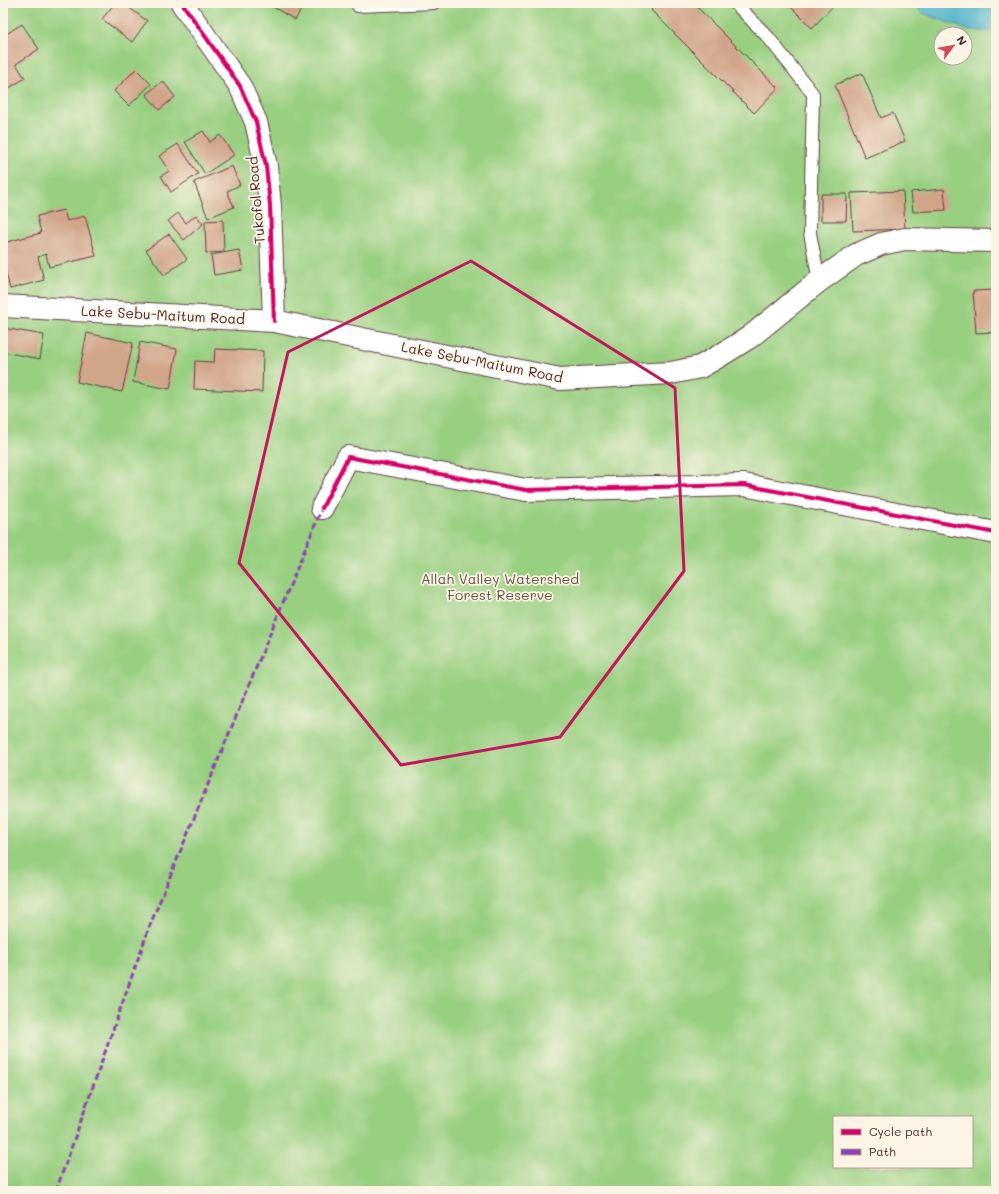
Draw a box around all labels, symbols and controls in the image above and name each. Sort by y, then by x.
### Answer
north arrow [933,26,973,66]
text: N [953,33,970,48]
street label: Tukofol Road [242,155,269,245]
street label: Lake Sebu-Maitum Road [81,301,246,328]
street label: Lake Sebu-Maitum Road [400,337,565,387]
park label: Allah Valley Watershed Forest Reserve [421,569,579,604]
legend [833,1116,973,1168]
text: Cycle path [869,1123,932,1139]
text: Path [869,1143,896,1159]

